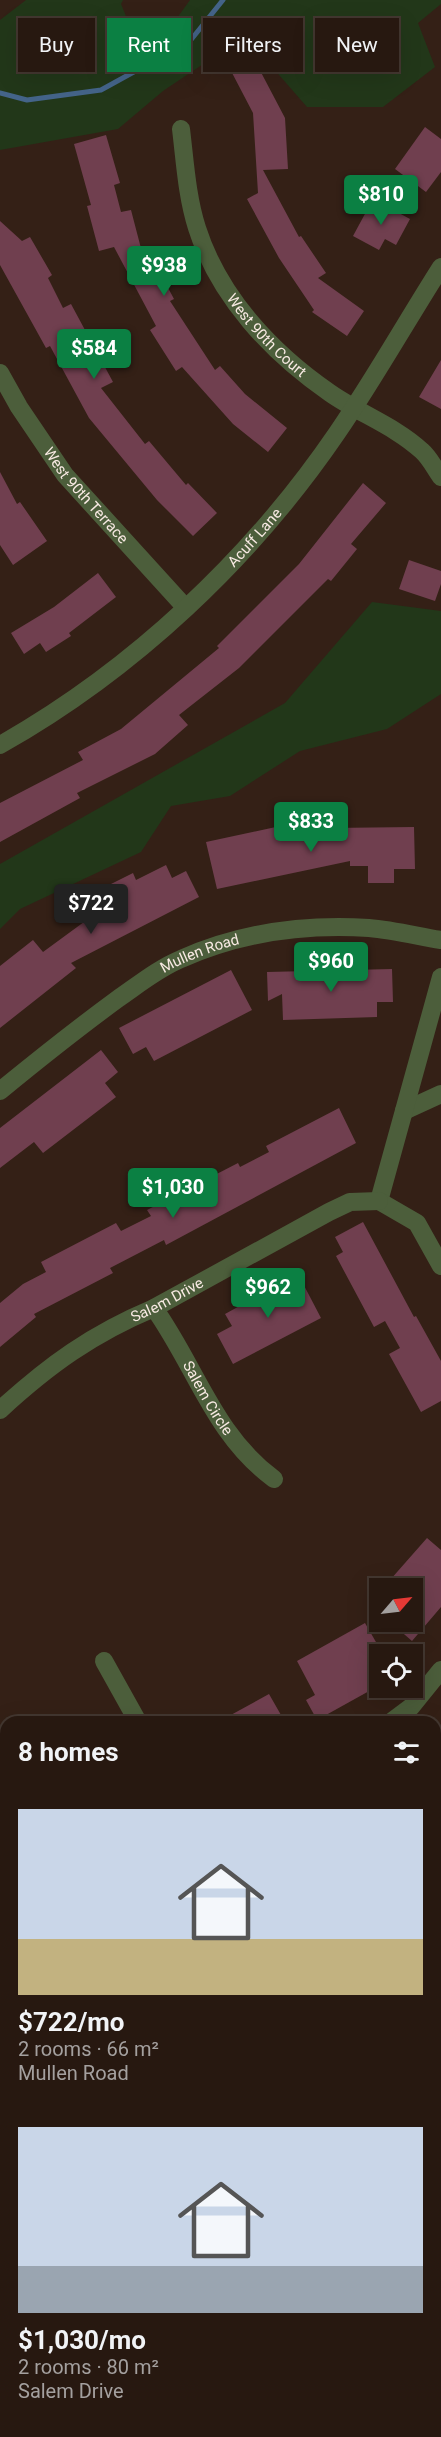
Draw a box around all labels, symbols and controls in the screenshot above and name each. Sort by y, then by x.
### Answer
chip: Buy [18,18,95,72]
chip: Rent [107,18,191,72]
chip: Filters [203,18,303,72]
chip: New [315,18,399,72]
pin: $810 [345,175,417,226]
text: $810 [358,182,404,206]
pin: $938 [128,246,200,297]
text: $938 [141,253,187,277]
street label: West 90th Court [223,290,310,381]
pin: $584 [58,329,130,380]
text: $584 [71,336,117,360]
street label: West 90th Terrace [40,444,132,547]
street label: Acuff Lane [224,504,286,571]
pin: $833 [275,802,347,853]
text: $833 [288,809,334,833]
pin: $722 [55,884,127,935]
text: $722 [68,891,114,915]
street label: Mullen Road [157,930,241,977]
pin: $960 [295,942,367,993]
text: $960 [308,949,354,973]
pin: $1,030 [124,1168,222,1219]
text: $1,030 [142,1175,204,1199]
pin: $962 [232,1268,304,1319]
street label: Salem Drive [128,1274,207,1326]
text: $962 [245,1275,291,1299]
street label: Salem Circle [179,1358,237,1439]
north arrow [369,1578,423,1632]
map controls [369,1578,423,1698]
button: locate [369,1644,423,1698]
icon: filters [390,1736,423,1769]
text: 8 homes [18,1737,119,1767]
icon: home [167,1848,275,1956]
text: $722/mo [18,2007,125,2037]
text: 2 rooms · 66 m² [18,2037,159,2061]
text: Mullen Road [18,2061,129,2085]
icon: home [167,2166,275,2274]
text: $1,030/mo [18,2325,146,2355]
text: 2 rooms · 80 m² [18,2355,159,2379]
text: Salem Drive [18,2379,124,2403]

